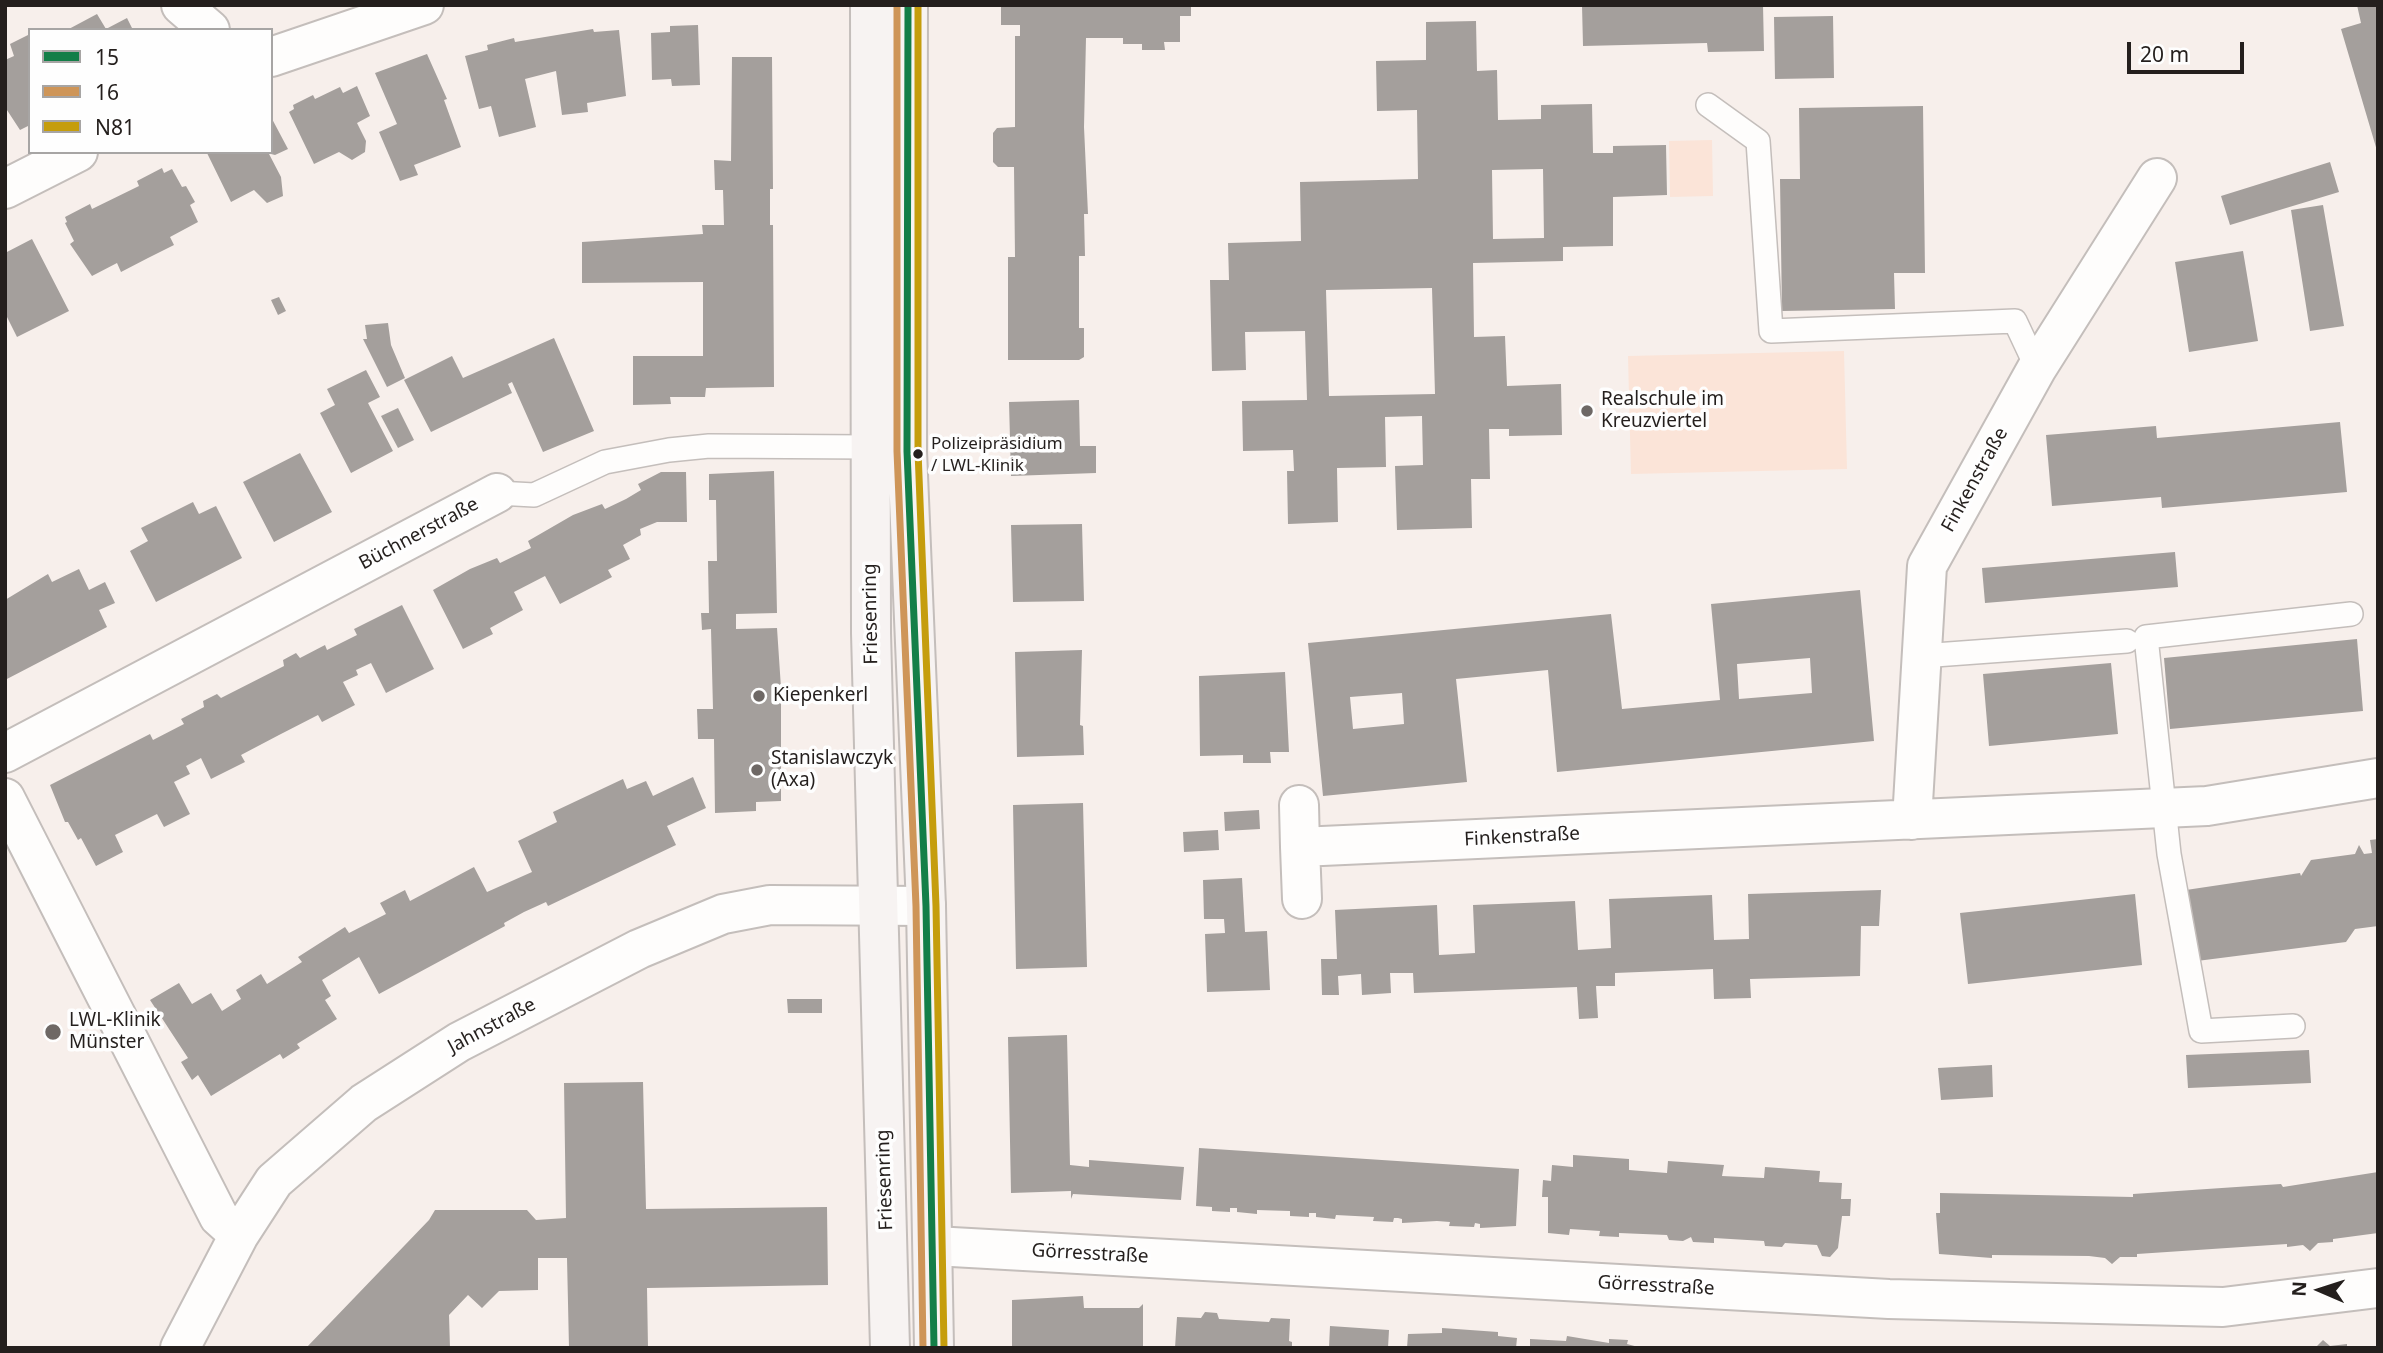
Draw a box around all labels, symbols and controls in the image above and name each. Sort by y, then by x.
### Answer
legend [28,28,273,154]
scale bar [2131,28,2248,72]
text: 20 m [2140,40,2189,68]
text: 15 [95,43,119,71]
text: 16 [95,78,119,106]
text: N81 [95,113,135,141]
place label: Realschule im Kreuzviertel [1601,389,1724,433]
marker: Realschule im Kreuzviertel [1579,403,1595,419]
street label: Finkenstraße [1937,424,2013,536]
place label: Polizeipräsidium / LWL-Klinik [931,434,1063,474]
marker: Polizeipräsidium / LWL-Klinik [911,447,925,461]
street label: Büchnerstraße [355,493,483,575]
street label: Friesenring [859,563,883,665]
place label: Kiepenkerl [773,685,868,707]
marker: Kiepenkerl [751,688,767,704]
place label: Stanislawczyk (Axa) [771,748,893,792]
marker: Stanislawczyk (Axa) [749,762,765,778]
street label: Finkenstraße [1464,823,1580,851]
street label: Jahnstraße [444,993,540,1059]
place label: LWL-Klinik Münster [69,1010,161,1054]
marker: LWL-Klinik Münster [43,1022,63,1042]
street label: Friesenring [872,1129,898,1231]
street label: Görresstraße [1031,1240,1149,1268]
north arrow [2285,1255,2355,1325]
street label: Görresstraße [1597,1272,1715,1300]
text: N [2286,1281,2312,1297]

